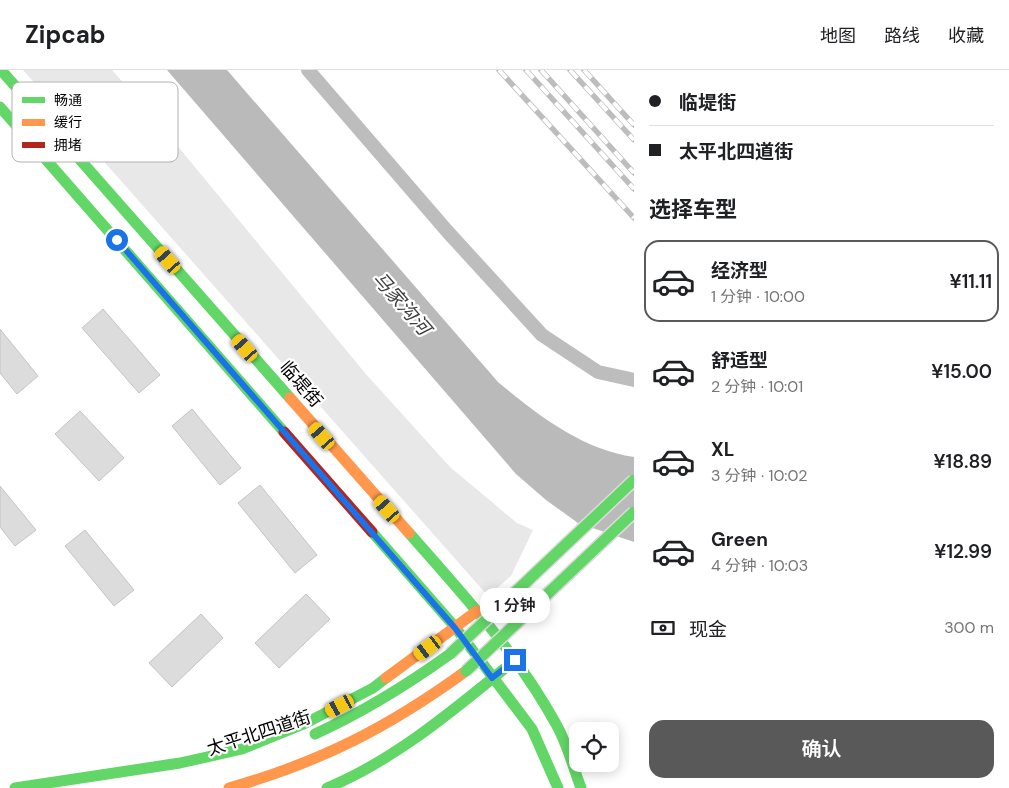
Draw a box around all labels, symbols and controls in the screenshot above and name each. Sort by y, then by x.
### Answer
text: Zipcab [25,19,106,50]
text: 地图 [820,24,856,48]
text: 路线 [884,24,920,48]
text: 收藏 [948,24,984,48]
legend [12,82,178,162]
text: 临堤街 [679,90,736,115]
text: 畅通 [54,91,82,109]
text: 缓行 [54,113,82,131]
text: 拥堵 [54,136,82,154]
text: 太平北四道街 [679,139,793,164]
text: 选择车型 [649,195,737,224]
route start [106,229,128,251]
car [152,244,183,276]
text: 经济型 [711,258,768,283]
icon: car [651,259,696,304]
water label: 马家沟河 [367,266,439,343]
text: ¥11.11 [950,269,992,294]
text: 1 分钟 · 10:00 [711,286,805,307]
car [229,332,260,364]
text: 舒适型 [711,348,768,373]
icon: car [651,349,696,394]
street label: 临堤街 [274,356,328,412]
text: ¥15.00 [931,359,992,384]
text: 2 分钟 · 10:01 [711,376,803,397]
car [306,420,337,452]
text: XL [711,437,734,462]
icon: car [651,439,696,484]
text: ¥18.89 [934,449,992,474]
text: 3 分钟 · 10:02 [711,465,808,486]
car [371,493,402,525]
text: Green [711,527,768,552]
icon: car [651,529,696,574]
text: ¥12.99 [934,539,992,564]
text: 4 分钟 · 10:03 [711,555,808,576]
callout: 1 分钟 [480,588,550,622]
text: 1 分钟 [494,595,536,616]
icon: cash [649,614,677,642]
text: 现金 [689,617,727,642]
text: 300 m [944,617,994,638]
car [411,633,444,663]
route end [504,649,526,671]
car [323,692,356,720]
street label: 太平北四道街 [204,705,314,761]
button: 确认 [649,720,994,778]
map controls [569,722,619,772]
button: locate [569,722,619,772]

